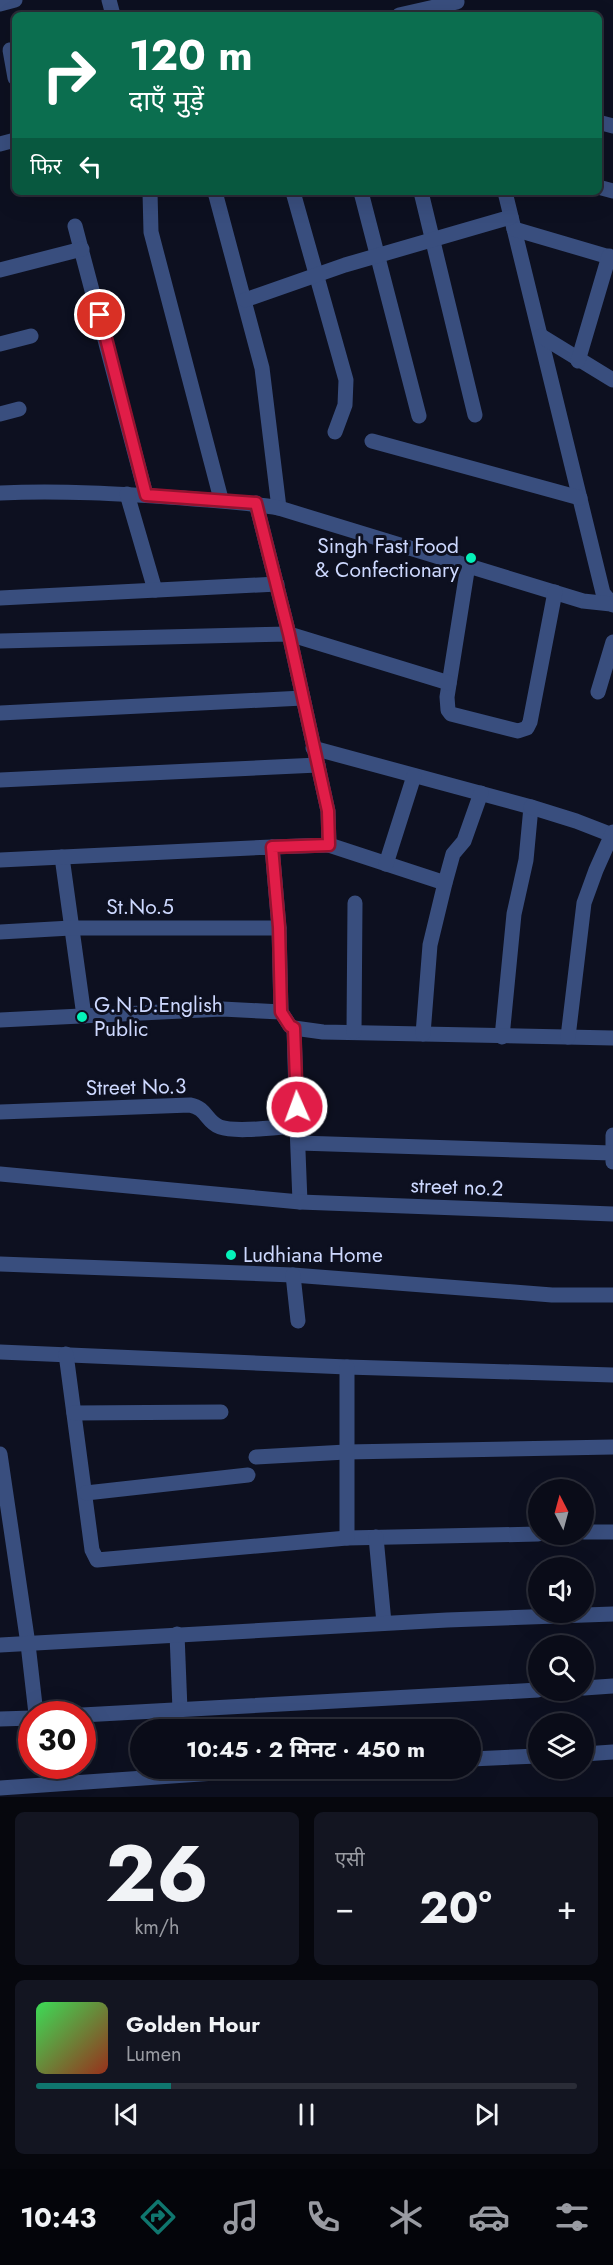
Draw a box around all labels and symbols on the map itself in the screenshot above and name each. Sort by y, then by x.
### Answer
pin [74,289,125,340]
place label: Singh Fast Food & Confectionary [315,531,460,585]
marker: Singh Fast Food & Confectionary [464,551,478,565]
street label: St.No.5 [106,892,174,922]
place label: G.N.D.English Public [94,990,223,1044]
marker: G.N.D.English Public [75,1010,89,1024]
street label: Street No.3 [85,1071,187,1103]
position arrow [265,1075,329,1139]
street label: street no.2 [410,1170,504,1204]
place label: Ludhiana Home [243,1240,383,1270]
marker: Ludhiana Home [224,1248,238,1262]
north arrow [528,1479,594,1545]
speed limit sign: 30 [18,1701,96,1779]

